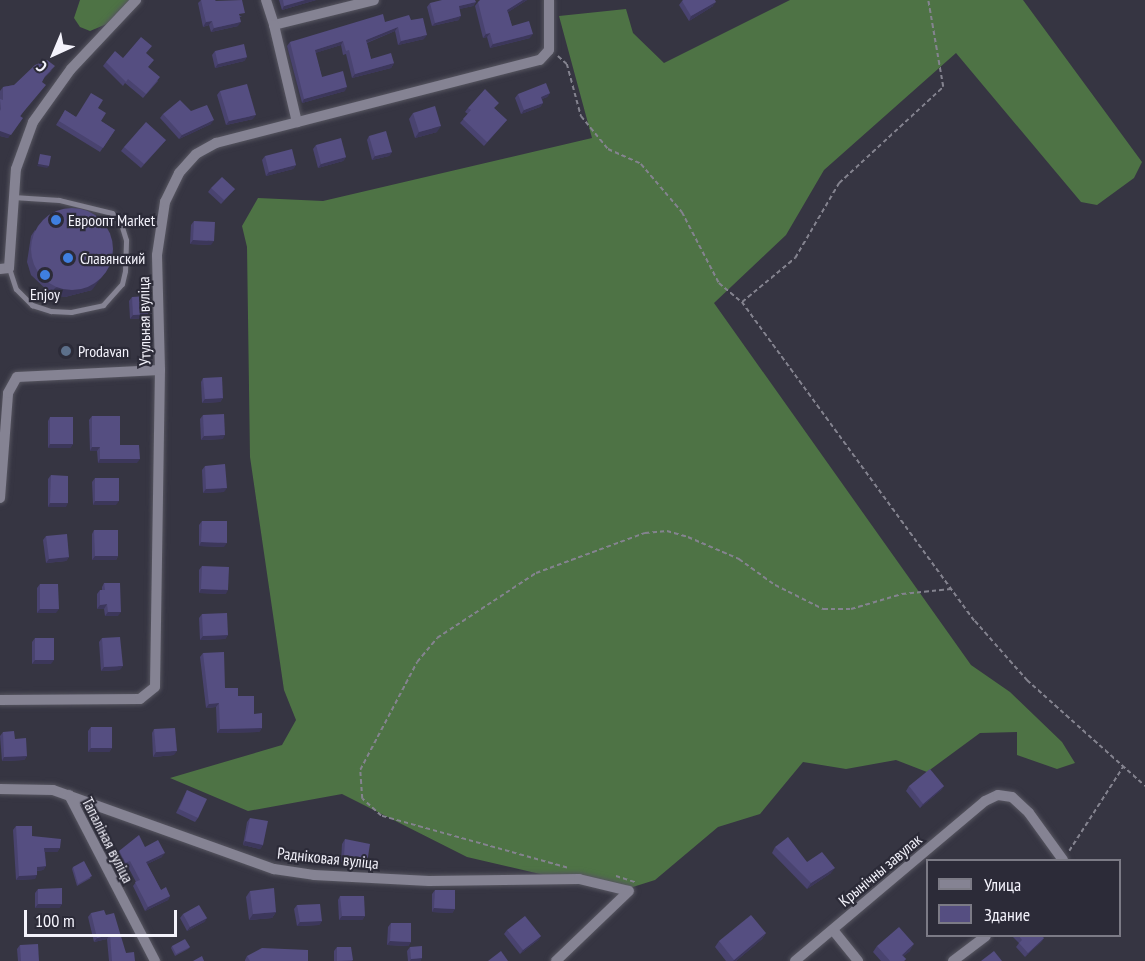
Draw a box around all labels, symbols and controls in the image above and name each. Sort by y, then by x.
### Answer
north arrow [24,24,84,84]
text: С [32,57,51,77]
place label: Евроопт Market [68,210,156,230]
marker: Евроопт Market [49,213,63,227]
place label: Славянский [80,248,145,268]
marker: Славянский [61,251,75,265]
marker: Enjoy [38,268,52,282]
street label: Утульная вуліца [134,276,154,366]
place label: Enjoy [30,284,60,304]
place label: Prodavan [78,341,129,361]
marker: Prodavan [59,344,73,358]
street label: Тапаліная вуліца [78,794,138,886]
street label: Крынічны завулак [835,830,925,910]
street label: Радніковая вуліца [276,843,380,873]
legend [926,859,1121,937]
text: Улица [984,873,1021,896]
scale bar [27,898,180,936]
text: Здание [984,903,1030,926]
text: 100 m [35,909,75,932]

